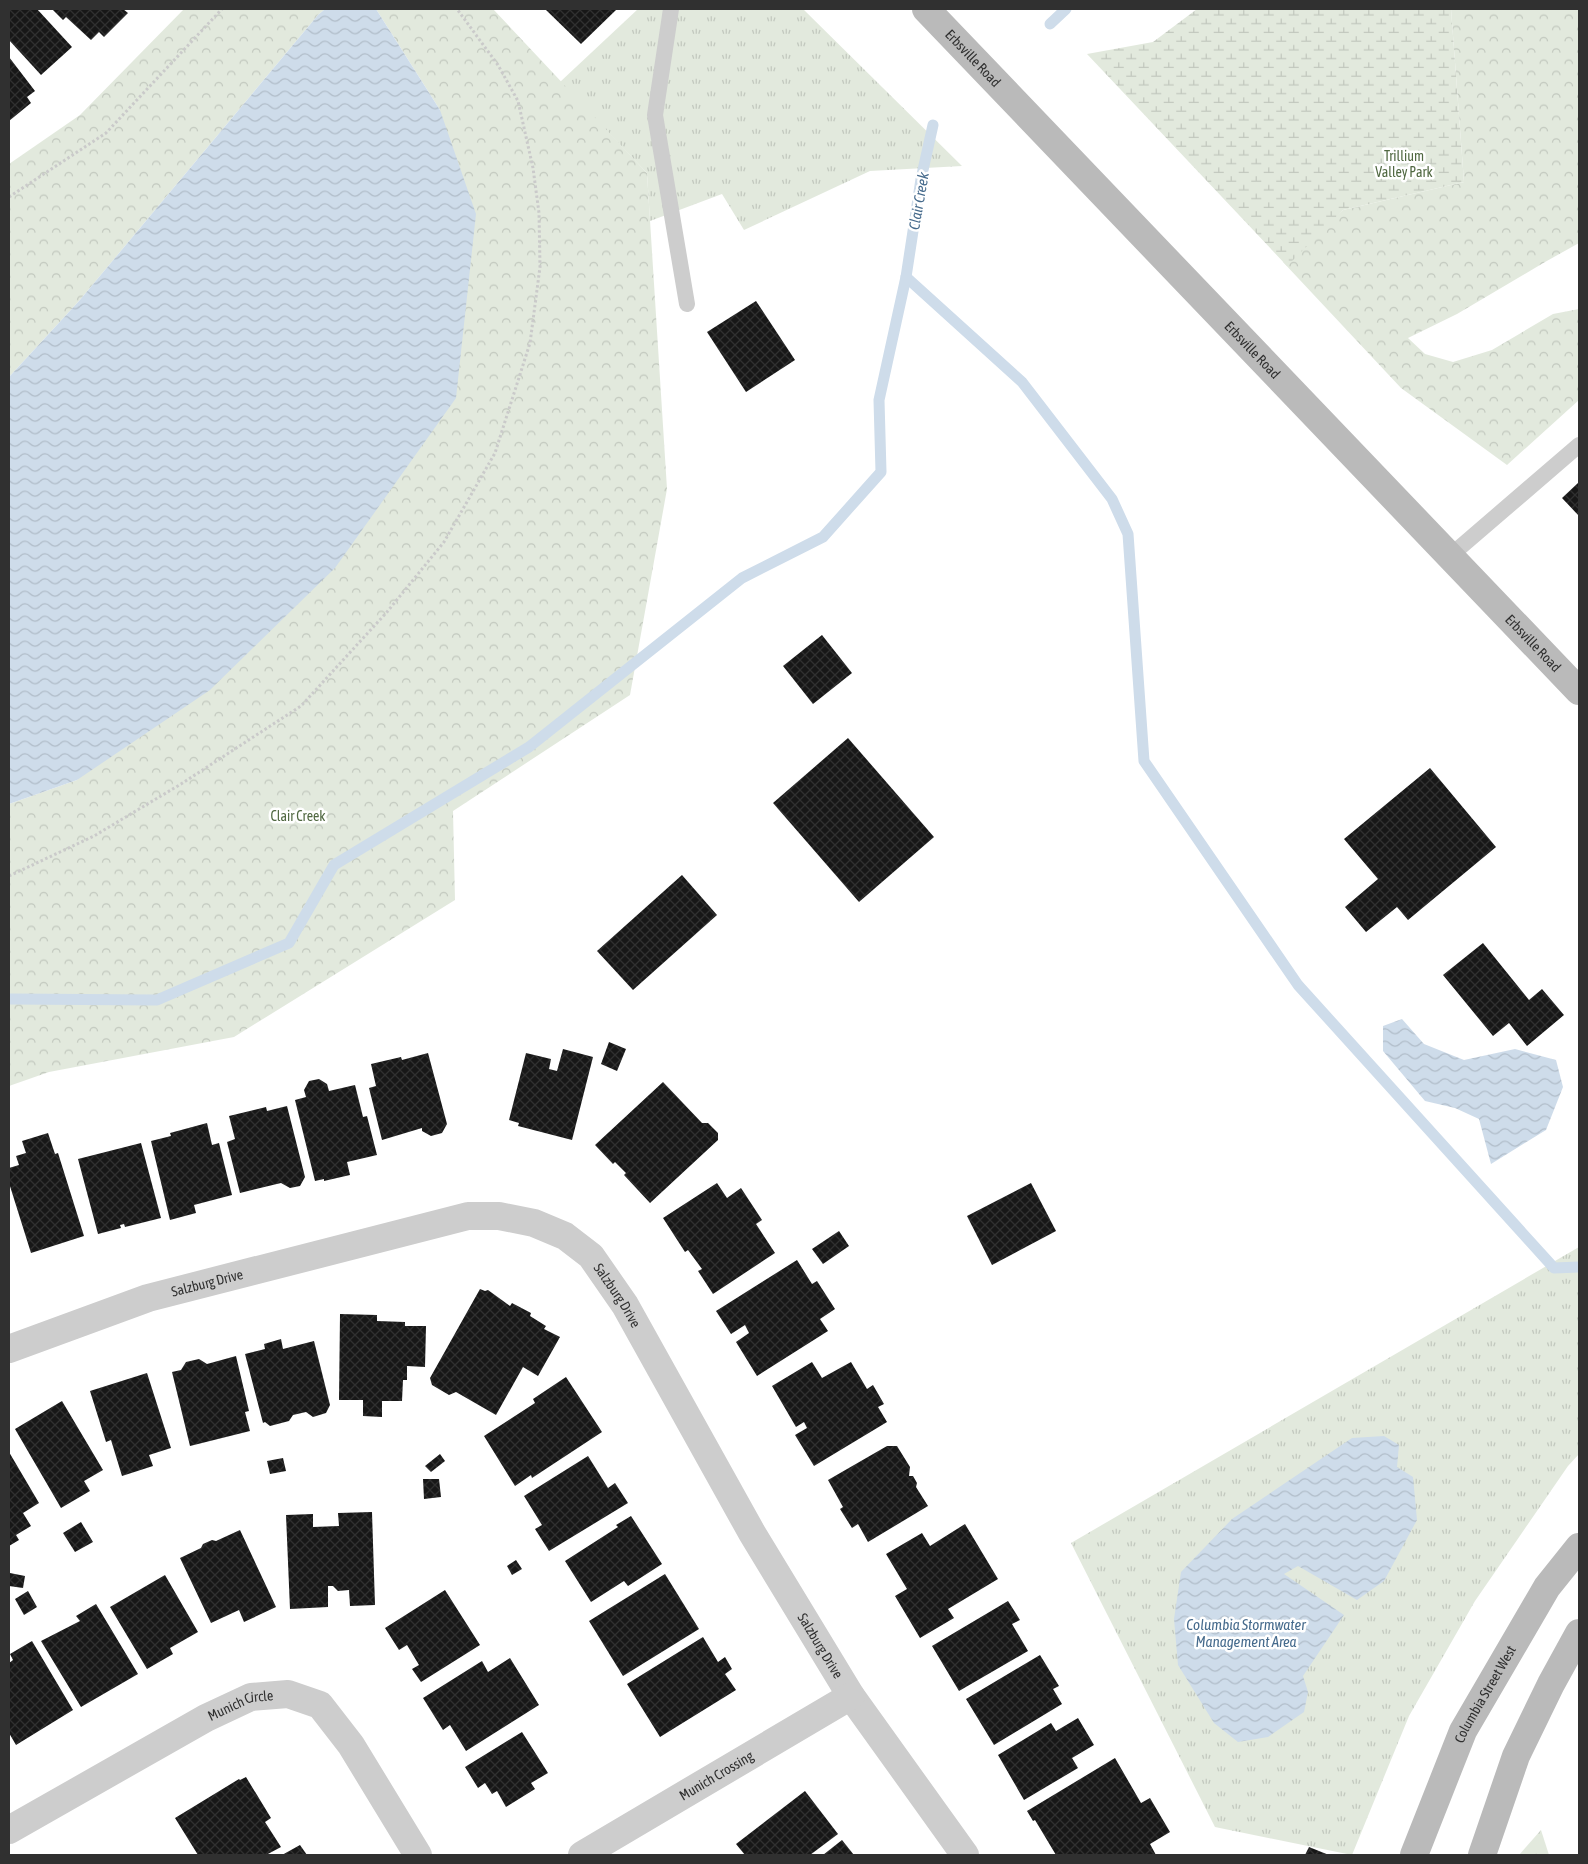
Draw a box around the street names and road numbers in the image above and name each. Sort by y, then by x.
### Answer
street label: Erbsville Road [942,26,1004,90]
street label: Erbsville Road [1221,318,1283,382]
street label: Erbsville Road [1502,611,1564,675]
street label: Salzburg Drive [591,1260,644,1330]
street label: Salzburg Drive [169,1266,245,1300]
street label: Salzburg Drive [795,1610,846,1681]
street label: Columbia Street West [1451,1643,1519,1745]
street label: Munich Circle [205,1687,274,1724]
street label: Munich Crossing [676,1748,756,1804]

